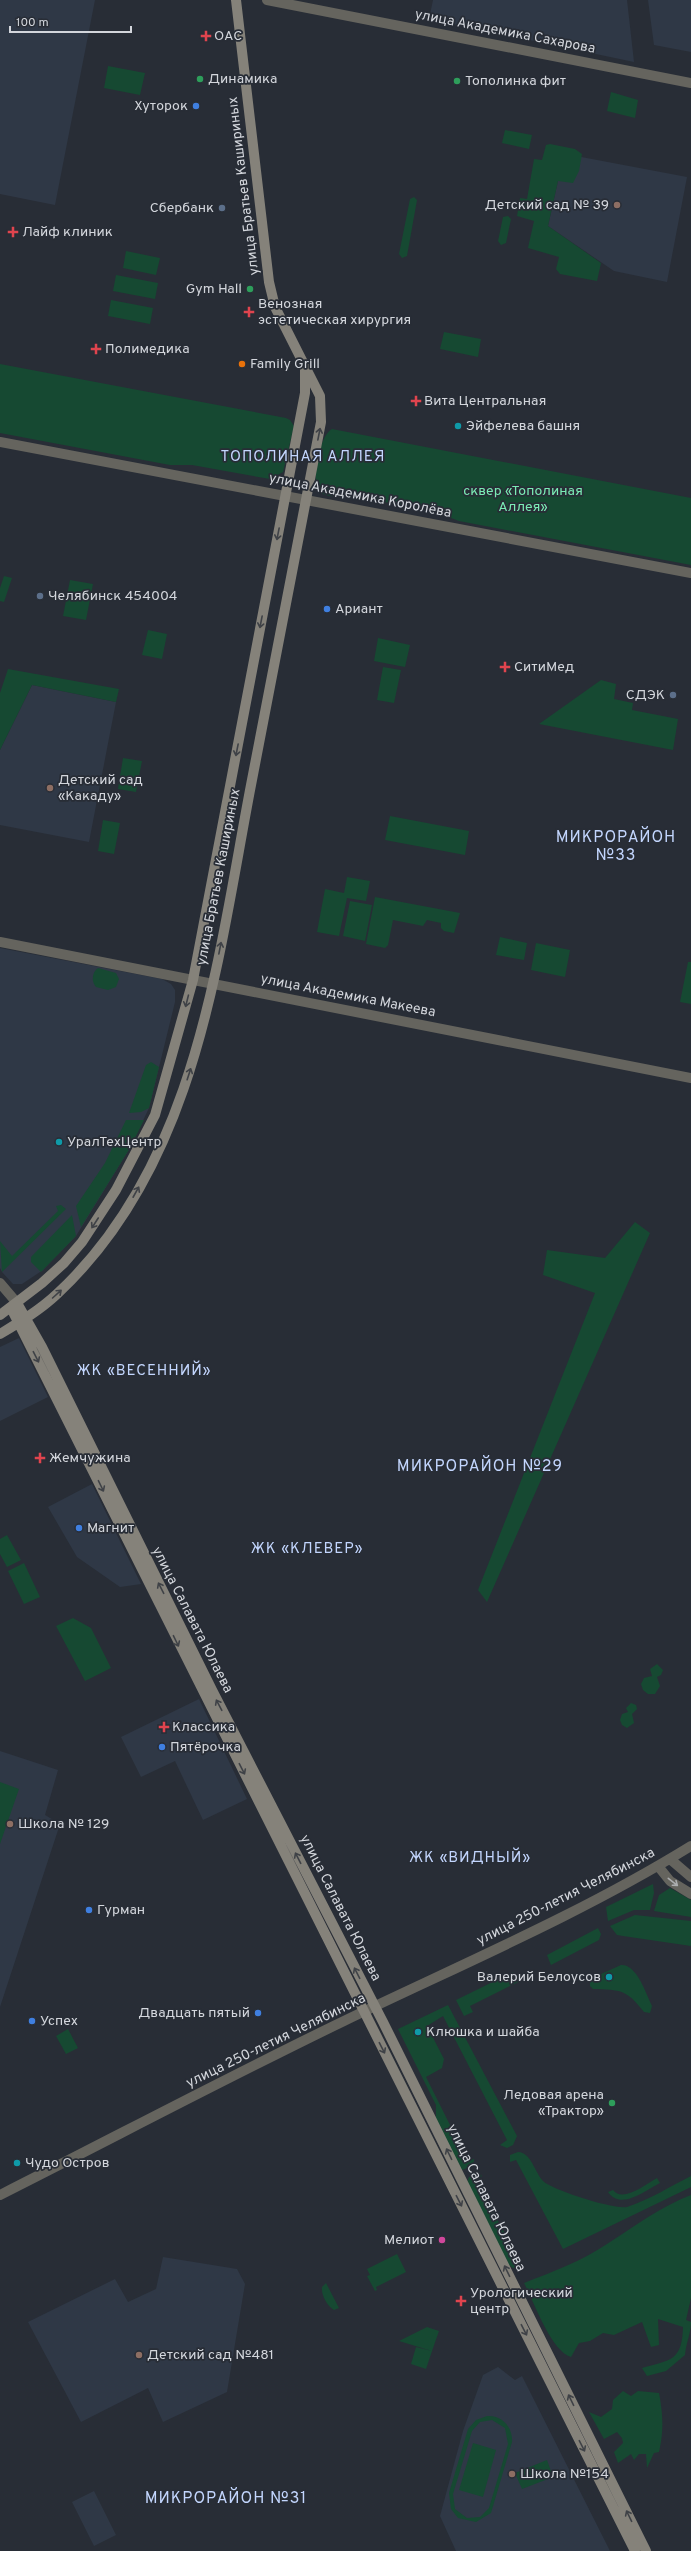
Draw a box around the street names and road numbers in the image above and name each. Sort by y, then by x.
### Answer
street label: улица Академика Сахарова [413,6,597,58]
street label: улица Братьев Кашириных [225,96,263,276]
street label: улица Академика Королёва [267,470,453,522]
street label: улица Братьев Кашириных [193,787,245,967]
street label: улица Академика Макеева [259,971,437,1021]
street label: улица Салавата Юлаева [148,1544,236,1696]
street label: улица Салавата Юлаева [296,1832,384,1984]
street label: улица 250-летия Челябинска [474,1845,658,1949]
street label: улица 250-летия Челябинска [183,1990,369,2092]
street label: улица Салавата Юлаева [443,2121,529,2275]

